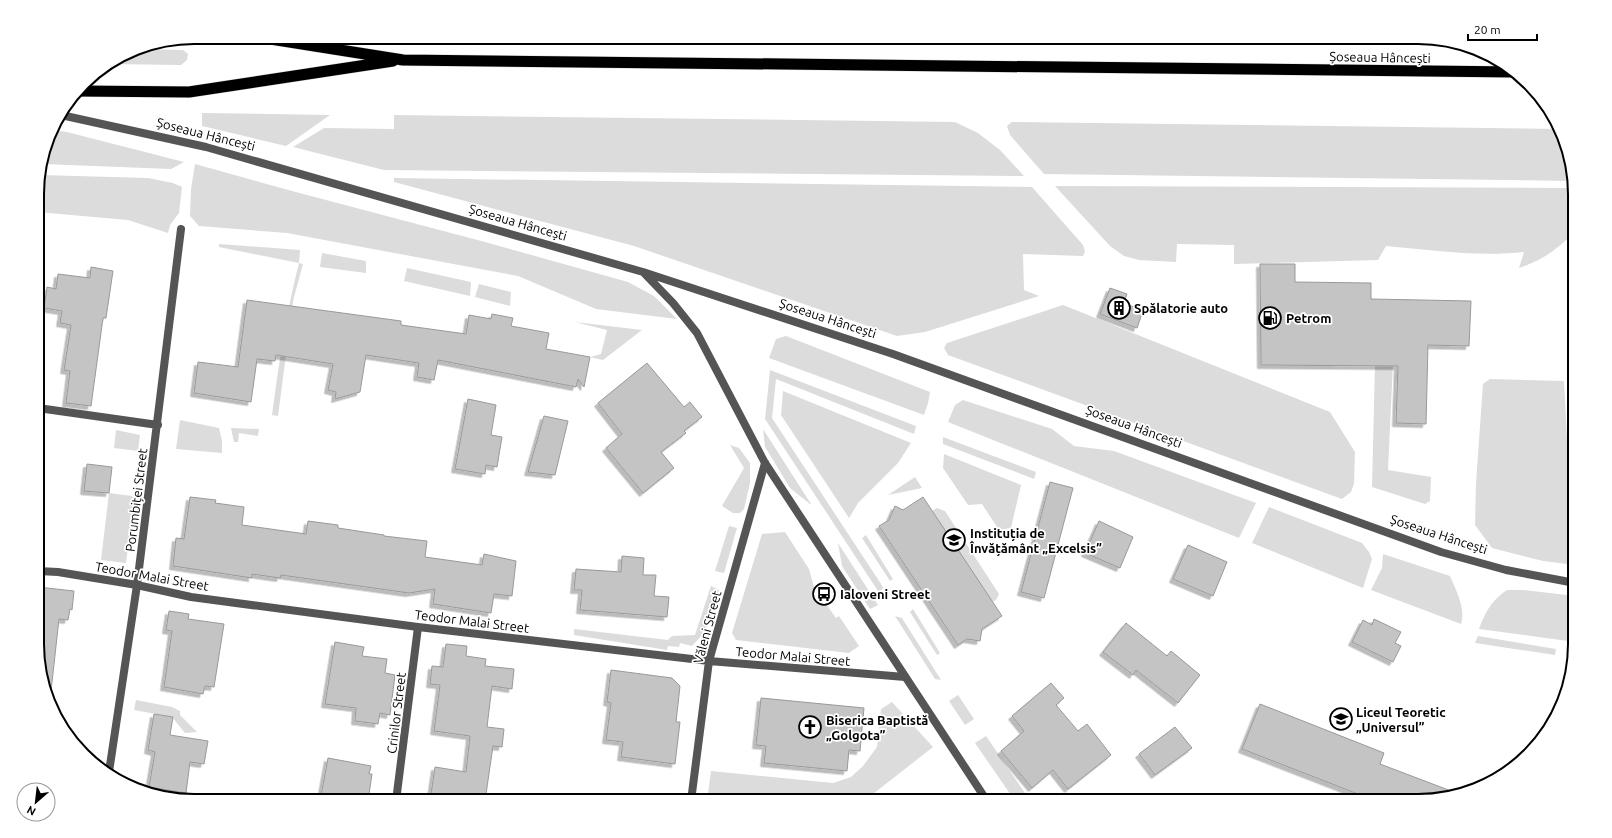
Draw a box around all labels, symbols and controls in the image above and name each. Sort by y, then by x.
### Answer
scale bar [1468,16,1537,42]
text: 20 m [1474,23,1501,36]
street label: Șoseaua Hâncești [1329,49,1431,65]
street label: Șoseaua Hâncești [155,115,257,153]
street label: Șoseaua Hâncești [467,201,569,243]
building icon: Spălatorie auto [1106,295,1132,321]
street label: Șoseaua Hâncești [778,296,878,340]
place label: Spălatorie auto [1134,301,1228,315]
fuel station icon: Petrom [1257,305,1283,331]
place label: Petrom [1286,311,1331,325]
street label: Șoseaua Hâncești [1084,402,1184,450]
street label: Porumbiței Street [123,447,149,553]
street label: Șoseaua Hâncești [1389,512,1489,556]
place label: Instituția de Învățământ „Excelsis” [970,526,1102,556]
school or university icon: Instituția de Învățământ „Excelsis” [941,527,967,553]
street label: Teodor Malai Street [94,559,210,593]
bus stop icon: Ialoveni Street [811,581,837,607]
place label: Ialoveni Street [840,587,930,601]
street label: Văleni Street [691,589,723,665]
street label: Teodor Malai Street [414,607,530,635]
street label: Teodor Malai Street [735,644,851,668]
street label: Crinilor Street [384,672,408,754]
place label: Liceul Teoretic „Universul” [1356,705,1446,734]
school or university icon: Liceul Teoretic „Universul” [1328,706,1354,732]
place label: Biserica Baptistă „Golgota” [826,713,928,742]
church icon: Biserica Baptistă „Golgota” [797,714,823,740]
north arrow [16,782,56,822]
text: N [25,804,38,818]

